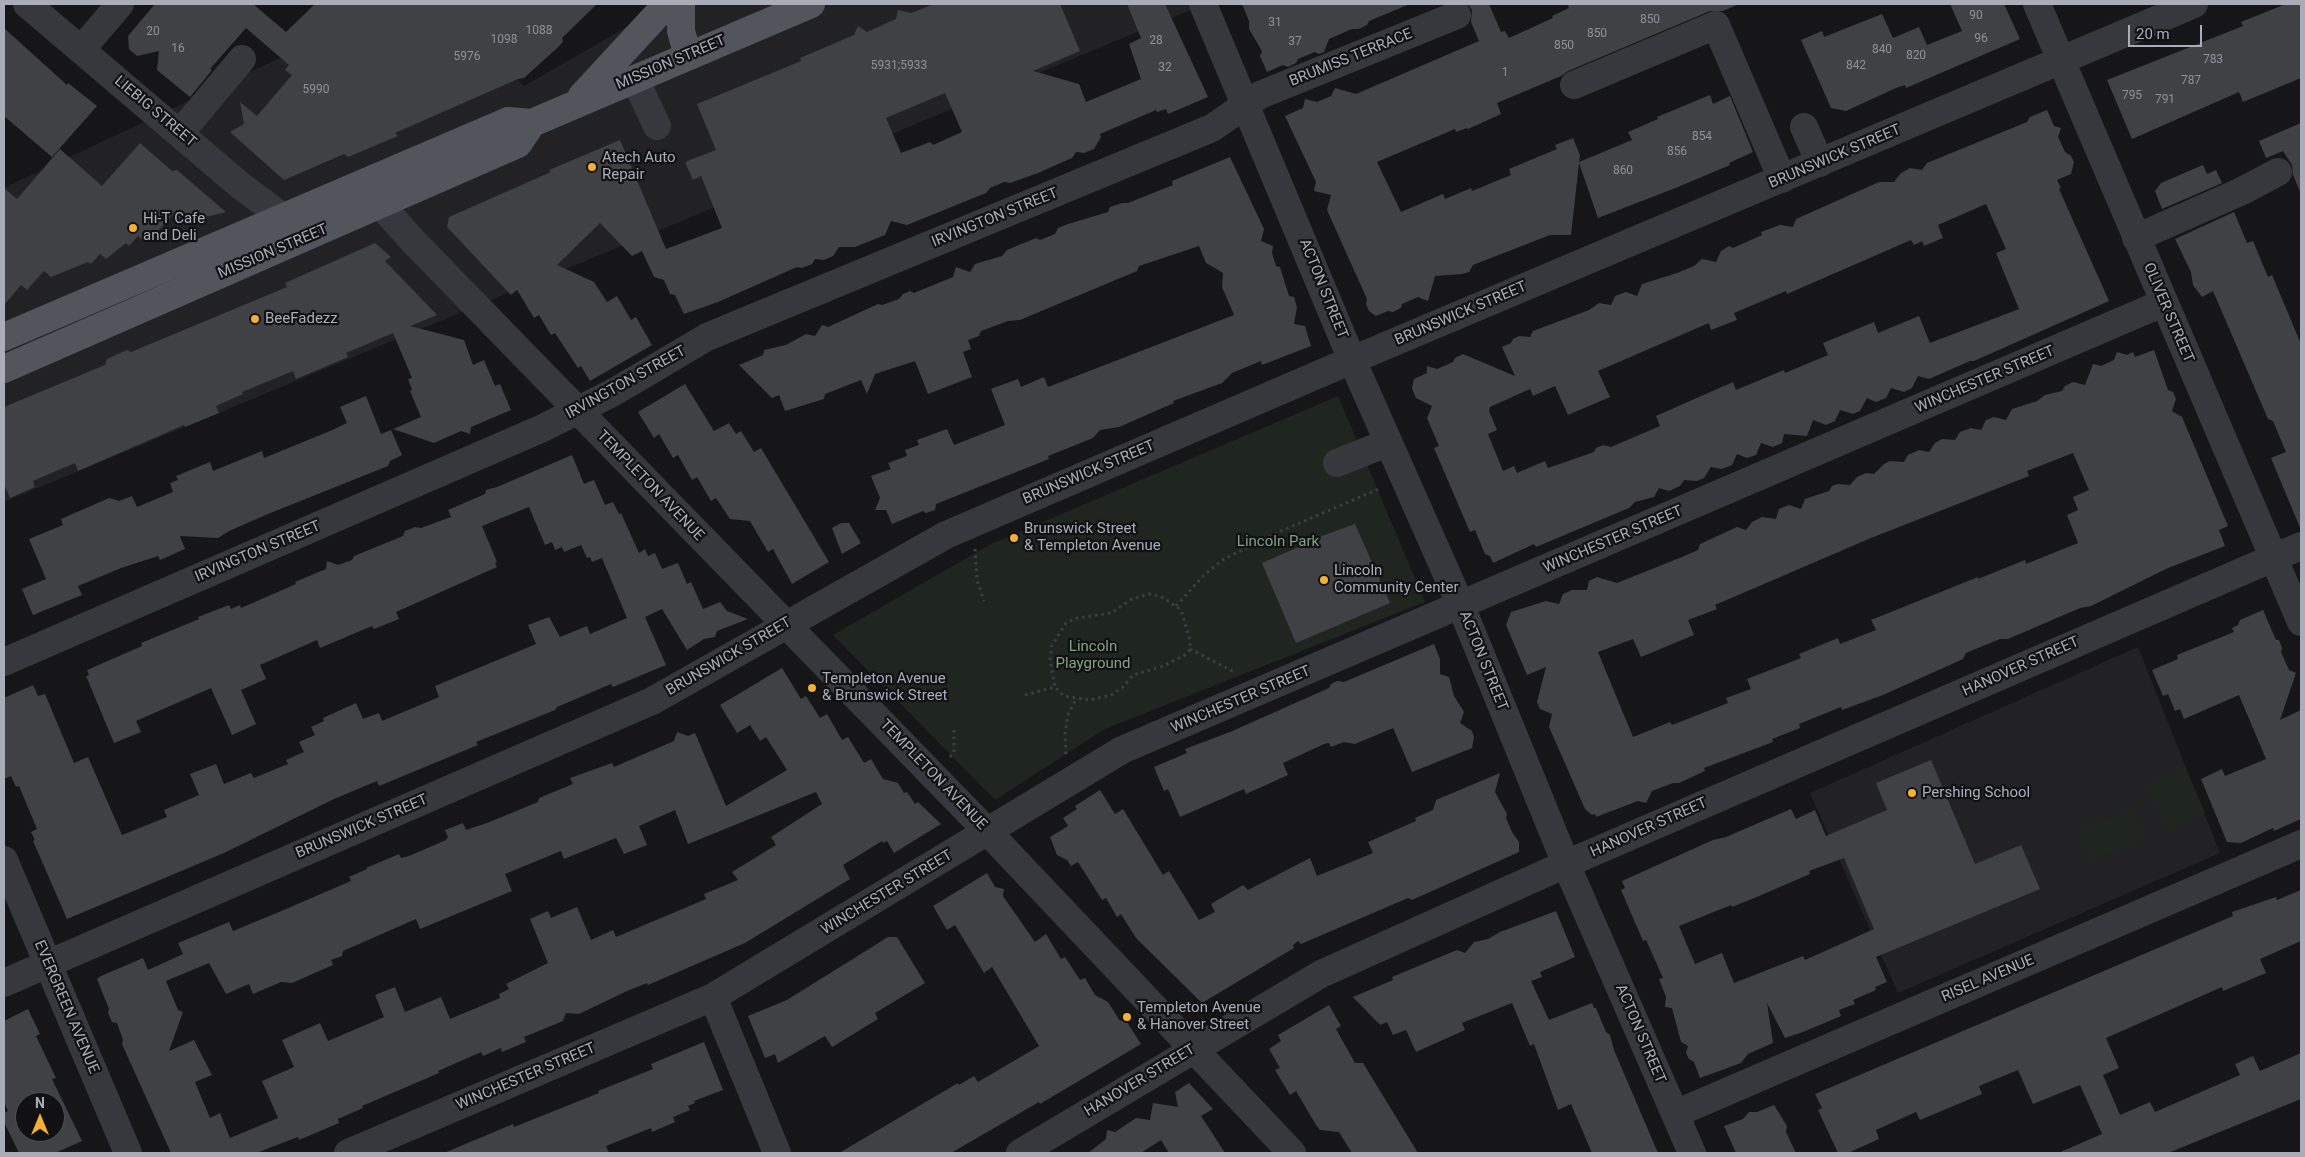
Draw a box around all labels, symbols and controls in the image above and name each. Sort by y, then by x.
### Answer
house number: 90 [1969,9,1983,23]
house number: 850 [1640,13,1660,27]
scale bar [2130,15,2204,47]
house number: 31 [1268,16,1282,30]
house number: 1088 [526,24,552,38]
house number: 20 [146,25,160,39]
street label: BRUMISS TERRACE [1287,25,1415,91]
text: 20 m [2136,25,2170,43]
house number: 850 [1587,27,1607,41]
street label: MISSION STREET [614,32,728,94]
house number: 96 [1974,32,1988,46]
house number: 1098 [491,33,517,47]
house number: 28 [1149,34,1163,48]
house number: 37 [1288,35,1302,49]
house number: 850 [1554,39,1574,53]
house number: 16 [171,42,185,56]
house number: 840 [1872,43,1892,57]
house number: 820 [1906,49,1926,63]
house number: 5976 [454,50,480,64]
house number: 783 [2203,53,2223,67]
house number: 5931;5933 [871,59,927,73]
house number: 842 [1846,59,1866,73]
house number: 32 [1158,61,1172,75]
house number: 1 [1502,66,1508,80]
street label: LIEBIG STREET [110,73,200,151]
house number: 787 [2181,74,2201,88]
house number: 5990 [303,83,329,97]
house number: 795 [2122,89,2142,103]
house number: 791 [2155,93,2175,107]
street label: BRUNSWICK STREET [1766,121,1904,193]
house number: 854 [1692,130,1712,144]
house number: 856 [1667,145,1687,159]
place label: Atech Auto Repair [602,149,676,184]
marker: Atech Auto Repair [586,161,598,173]
house number: 860 [1613,164,1633,178]
street label: IRVINGTON STREET [929,184,1061,252]
place label: Hi-T Cafe and Deli [143,210,205,245]
street label: MISSION STREET [216,221,330,283]
marker: Hi-T Cafe and Deli [127,222,139,234]
street label: ACTON STREET [1295,236,1351,342]
street label: OLIVER STREET [2139,260,2197,366]
street label: BRUNSWICK STREET [1392,278,1530,350]
place label: BeeFadezz [265,310,338,328]
marker: BeeFadezz [249,313,261,325]
street label: WINCHESTER STREET [1913,342,2057,418]
street label: IRVINGTON STREET [563,343,689,423]
street label: TEMPLETON AVENUE [593,427,707,545]
street label: BRUNSWICK STREET [1020,437,1158,509]
street label: WINCHESTER STREET [1541,502,1685,578]
street label: IRVINGTON STREET [193,517,323,587]
place label: Brunswick Street & Templeton Avenue [1024,520,1161,555]
marker: Brunswick Street & Templeton Avenue [1008,532,1020,544]
park label: Lincoln Park [1237,533,1319,551]
place label: Lincoln Community Center [1334,562,1458,597]
marker: Lincoln Community Center [1318,574,1330,586]
street label: ACTON STREET [1455,608,1511,714]
street label: BRUNSWICK STREET [663,614,795,700]
street label: HANOVER STREET [1960,633,2082,701]
park label: Lincoln Playground [1055,638,1131,673]
street label: WINCHESTER STREET [1169,662,1313,738]
place label: Templeton Avenue & Brunswick Street [822,670,947,705]
marker: Templeton Avenue & Brunswick Street [806,682,818,694]
street label: TEMPLETON AVENUE [876,716,990,834]
place label: Pershing School [1922,784,2030,802]
marker: Pershing School [1906,787,1918,799]
street label: BRUNSWICK STREET [293,791,431,863]
street label: HANOVER STREET [1588,794,1710,862]
street label: WINCHESTER STREET [818,847,956,939]
street label: EVERGREEN AVENUE [30,938,102,1076]
street label: RISEL AVENUE [1939,951,2037,1007]
street label: ACTON STREET [1611,982,1669,1086]
place label: Templeton Avenue & Hanover Street [1137,999,1261,1034]
marker: Templeton Avenue & Hanover Street [1121,1011,1133,1023]
street label: WINCHESTER STREET [454,1039,598,1115]
street label: HANOVER STREET [1081,1041,1199,1121]
north arrow [15,1092,65,1142]
text: N [35,1095,45,1111]

